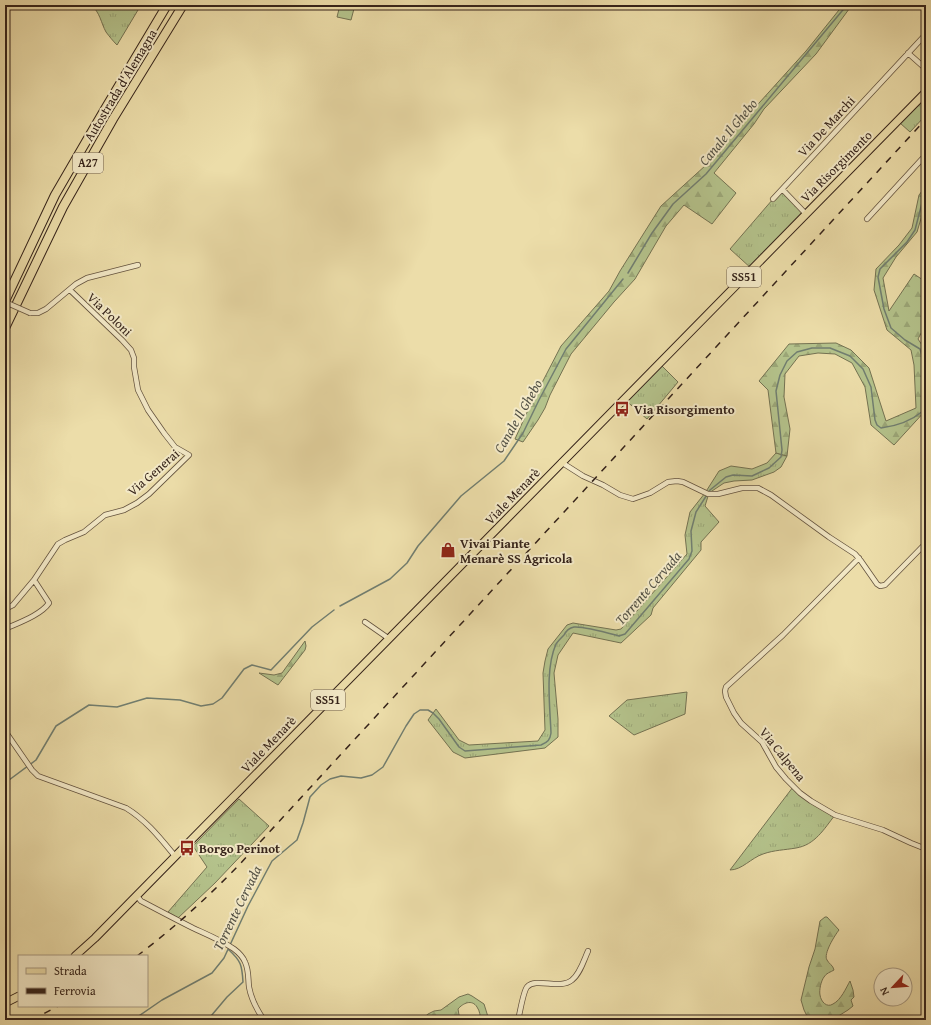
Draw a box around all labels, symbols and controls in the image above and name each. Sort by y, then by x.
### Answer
street label: Autostrada d'Alemagna [79,25,162,145]
street label: Via De Marchi [793,92,860,161]
water label: Canale Il Ghebo [694,94,762,170]
street label: Via Risorgimento [796,126,877,207]
road number: A27 [73,153,103,173]
road number: SS51 [727,267,761,287]
street label: Via Poloni [83,288,137,341]
water label: Canale Il Ghebo [489,376,547,456]
bus stop icon: Via Risorgimento [613,400,631,418]
place label: Via Risorgimento [634,400,735,419]
street label: Via Generai [123,444,184,500]
street label: Viale Menarè [480,464,544,529]
place label: Vivai Piante Menarè SS Agricola [460,534,573,568]
shop icon: Vivai Piante Menarè SS Agricola [439,541,457,559]
water label: Torrente Cervada [610,546,686,629]
road number: SS51 [311,690,345,710]
street label: Viale Menarè [236,712,300,777]
street label: Via Calpena [755,723,811,786]
bus stop icon: Borgo Perinot [178,839,196,857]
place label: Borgo Perinot [199,839,280,858]
water label: Torrente Cervada [208,862,266,954]
legend [18,955,148,1007]
text: Strada [54,962,87,979]
north arrow [873,967,913,1007]
text: Ferrovia [54,982,96,999]
text: N [875,984,893,998]

